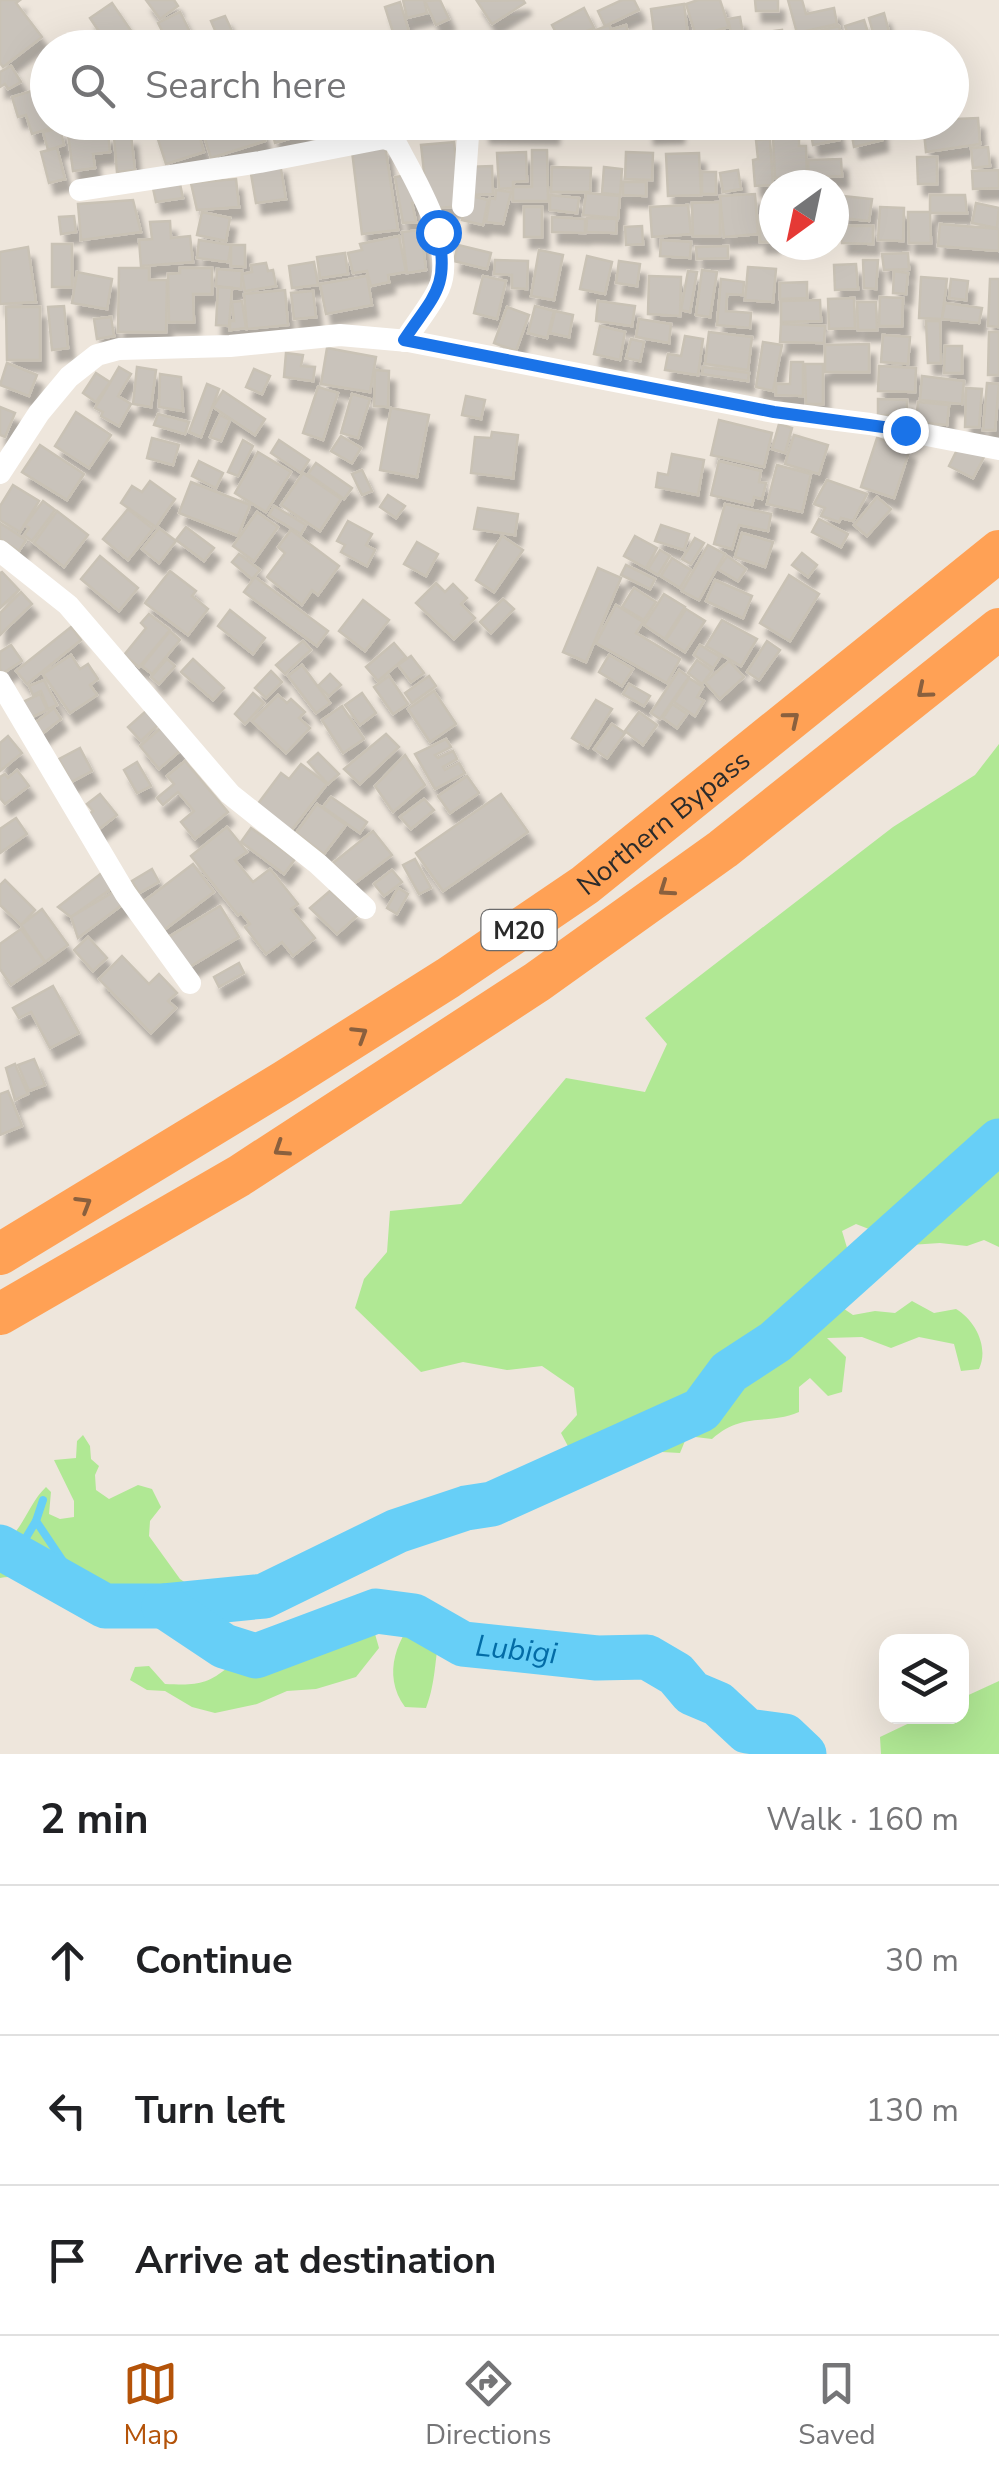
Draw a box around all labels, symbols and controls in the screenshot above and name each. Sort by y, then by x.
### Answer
search box [30,30,969,140]
icon: search [65,58,120,113]
text: Search here [145,60,346,111]
north arrow [759,170,849,260]
route start [416,210,462,256]
route end [883,408,929,454]
one-way arrow [917,679,935,697]
one-way arrow [781,713,799,731]
street label: Northern Bypass [569,741,758,904]
one-way arrow [659,877,678,895]
road number: M20 [482,910,556,950]
one-way arrow [350,1027,368,1046]
one-way arrow [274,1137,292,1156]
one-way arrow [73,1197,91,1216]
water label: Lubigi [473,1625,560,1675]
map controls [879,1634,969,1724]
button: layers [879,1634,969,1724]
text: 2 min [40,1791,149,1848]
text: Walk · 160 m [766,1798,959,1841]
icon: ahead [40,1933,95,1988]
text: Continue [135,1935,293,1986]
text: 30 m [885,1939,959,1982]
icon: left [40,2083,95,2138]
text: Turn left [135,2085,285,2136]
text: 130 m [866,2089,959,2132]
icon: arrive [40,2233,95,2288]
text: Arrive at destination [135,2235,496,2286]
tab: Map [123,2356,178,2454]
tab: Directions [425,2356,551,2454]
tab: Saved [798,2356,876,2454]

